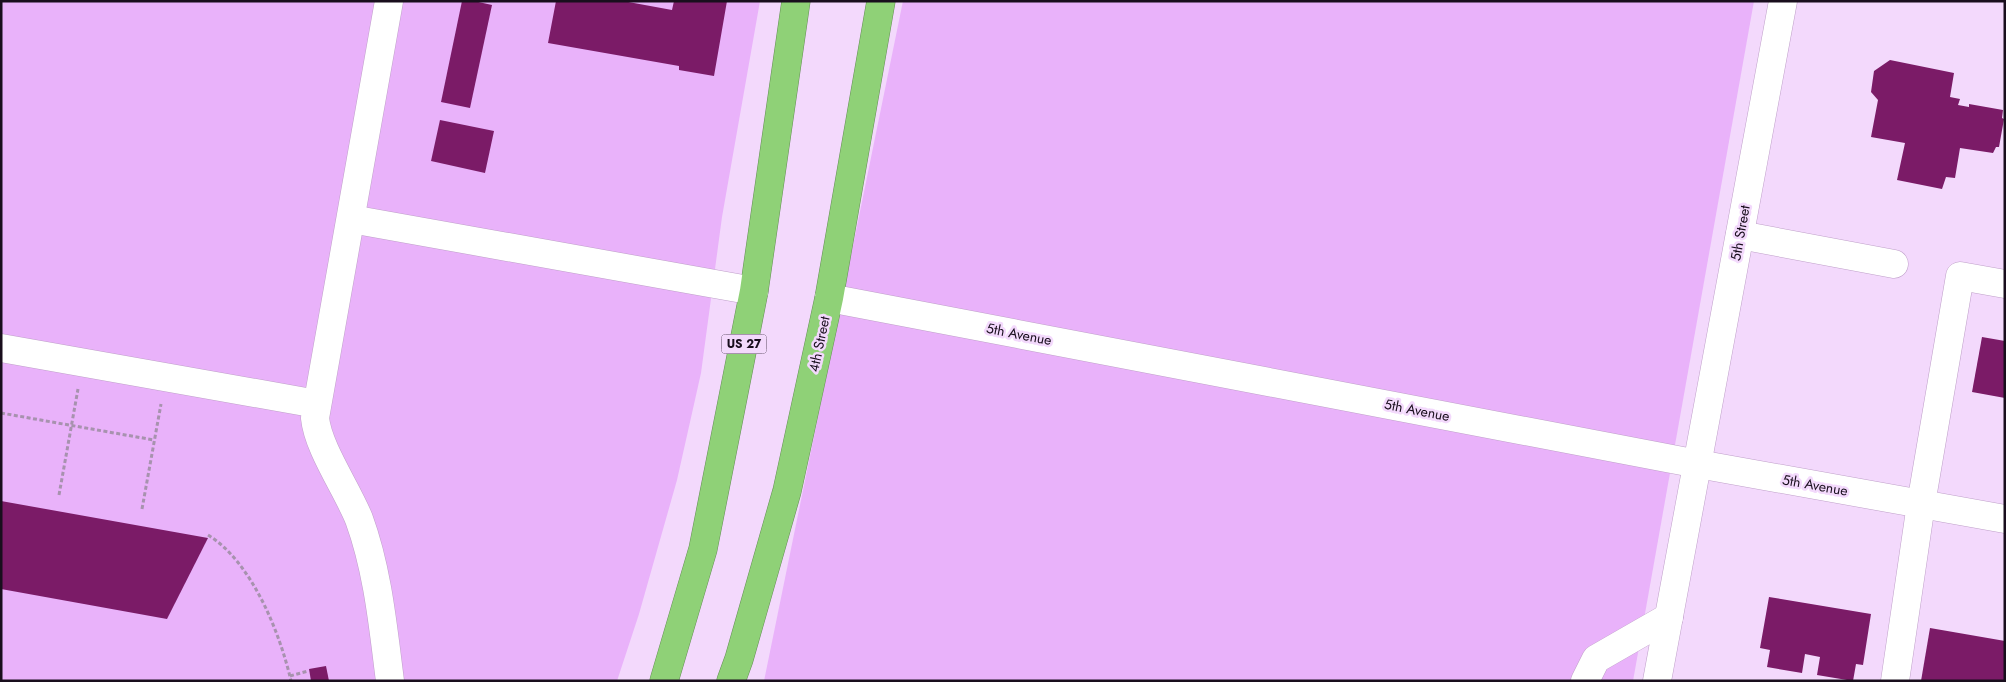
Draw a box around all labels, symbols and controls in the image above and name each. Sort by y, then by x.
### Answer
street label: 5th Street [1725,203,1755,262]
street label: 4th Street [803,314,835,374]
street label: 5th Avenue [984,318,1054,350]
road number: US 27 [722,334,766,354]
street label: 5th Avenue [1382,394,1452,426]
street label: 5th Avenue [1781,469,1849,501]

